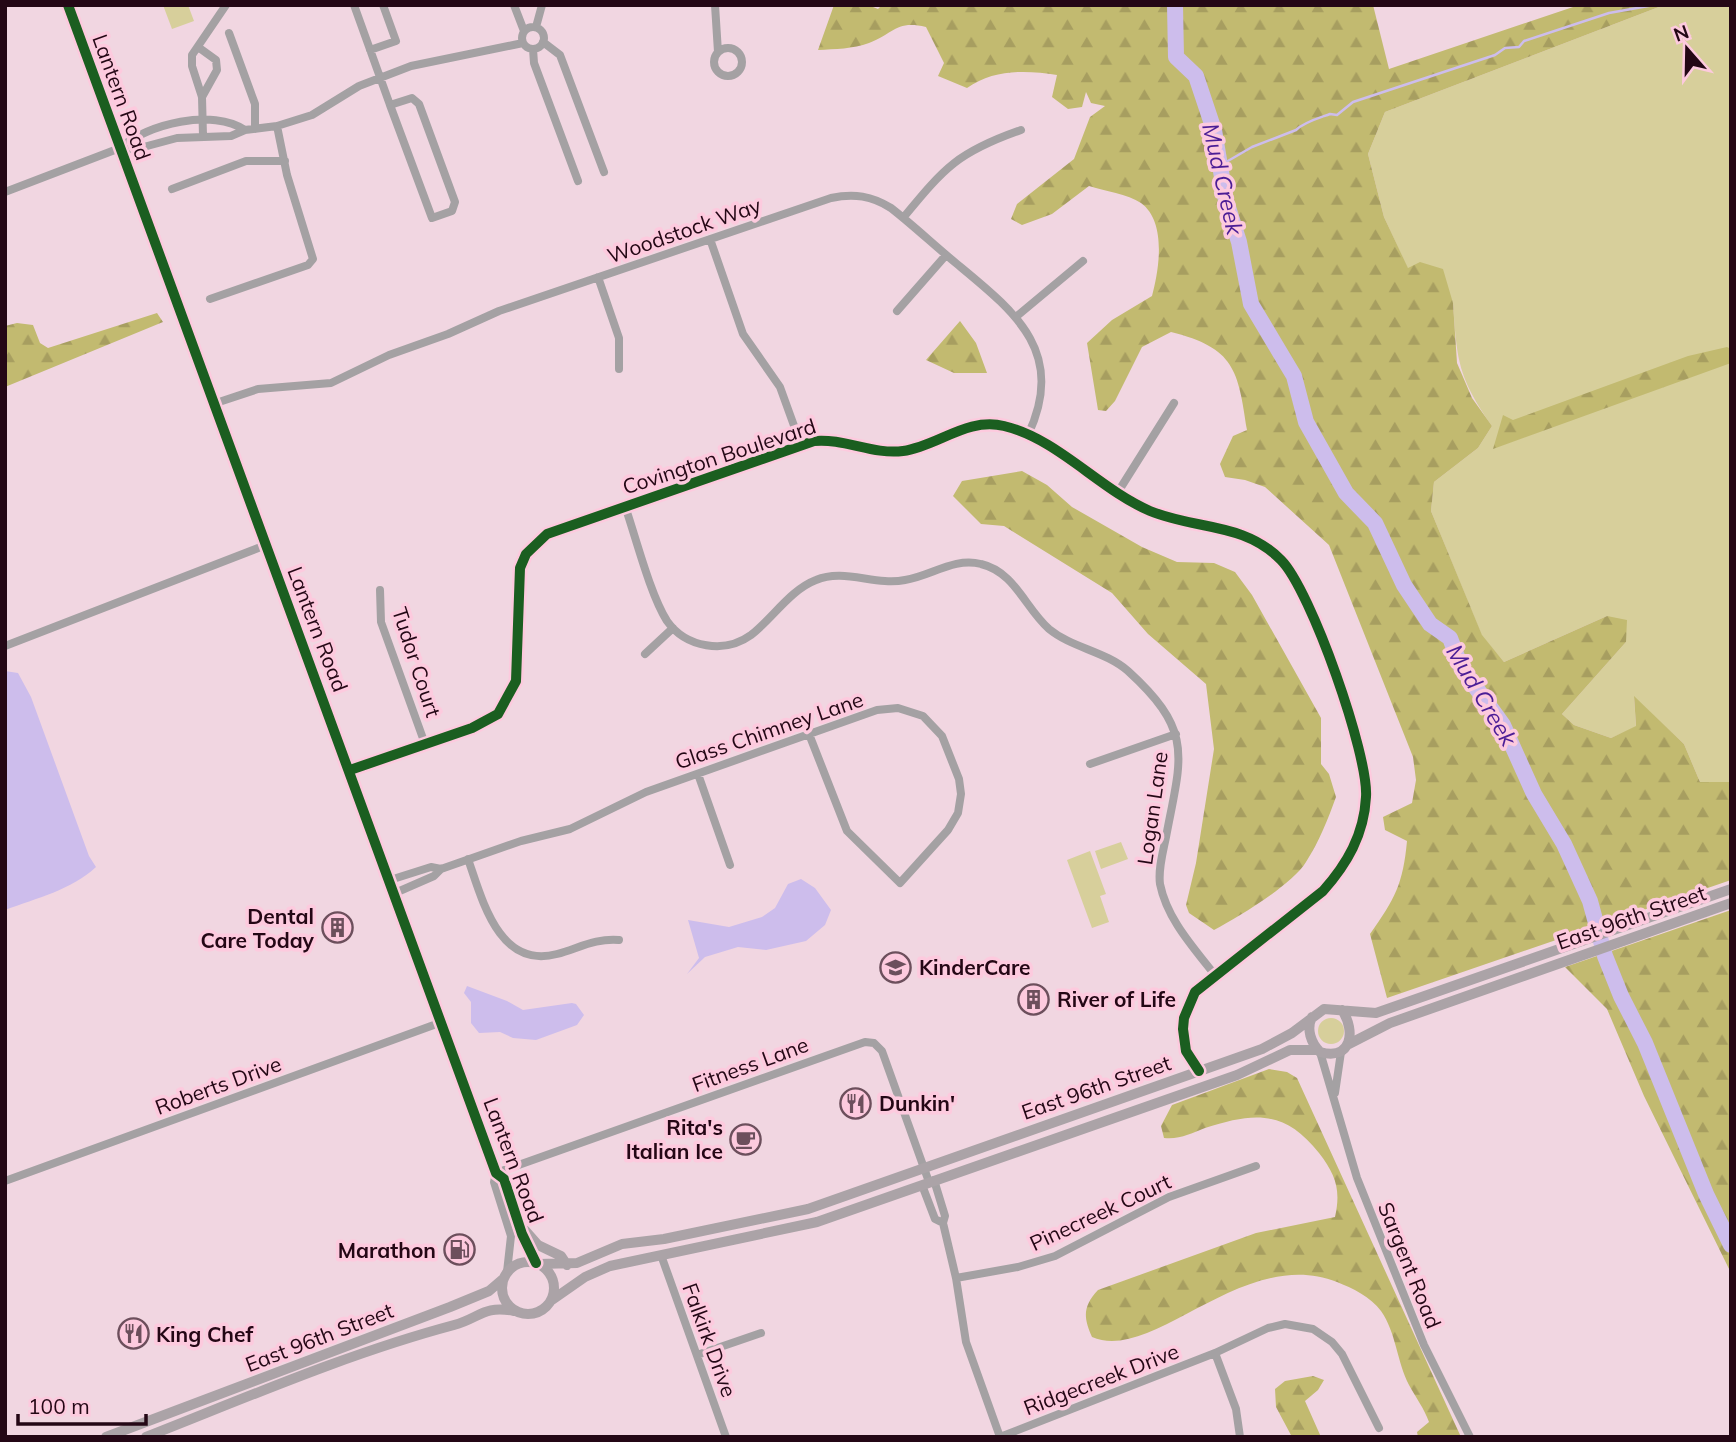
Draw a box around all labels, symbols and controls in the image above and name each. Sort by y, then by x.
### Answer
north arrow [1652,14,1722,84]
text: N [1670,19,1692,47]
street label: Lantern Road [87,31,157,163]
water label: Mud Creek [1196,120,1250,239]
street label: Woodstock Way [604,192,764,268]
street label: Covington Boulevard [619,412,819,500]
street label: Lantern Road [282,563,354,695]
street label: Tudor Court [387,604,447,720]
water label: Mud Creek [1440,639,1524,752]
street label: Glass Chimney Lane [671,686,867,774]
street label: Logan Lane [1131,750,1173,866]
street label: East 96th Street [1553,879,1709,955]
place label: Dental Care Today [200,903,315,953]
building icon: Dental Care Today [320,911,354,945]
school or university icon: KinderCare [879,950,913,984]
place label: KinderCare [919,954,1031,980]
building icon: River of Life [1017,982,1051,1016]
place label: River of Life [1057,986,1176,1012]
street label: Fitness Lane [688,1031,812,1097]
street label: East 96th Street [1018,1049,1174,1125]
street label: Roberts Drive [151,1050,285,1120]
restaurant icon: Dunkin' [839,1086,873,1120]
place label: Dunkin' [879,1090,955,1116]
street label: Lantern Road [478,1094,550,1226]
place label: Rita's Italian Ice [626,1114,723,1164]
cafe icon: Rita's Italian Ice [729,1122,763,1156]
street label: Pinecreek Court [1025,1168,1175,1256]
street label: Sargent Road [1373,1198,1447,1332]
fuel station icon: Marathon [442,1233,476,1267]
place label: Marathon [338,1237,436,1263]
street label: Falkirk Drive [677,1279,743,1401]
street label: East 96th Street [241,1297,397,1377]
restaurant icon: King Chef [116,1317,150,1351]
place label: King Chef [156,1321,254,1347]
street label: Ridgecreek Drive [1020,1337,1182,1421]
scale bar [18,1382,145,1426]
text: 100 m [28,1393,90,1419]

